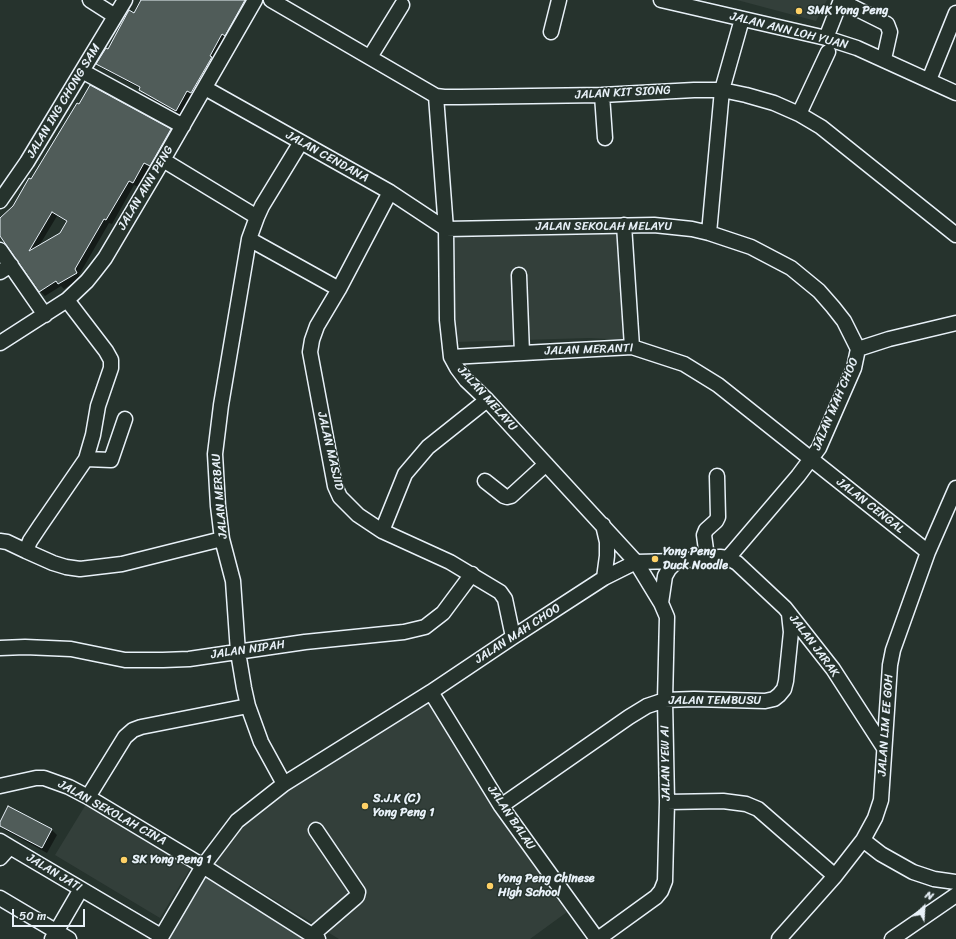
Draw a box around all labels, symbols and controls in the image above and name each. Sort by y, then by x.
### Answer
place label: SMK Yong Peng [807,4,888,18]
marker: SMK Yong Peng [794,6,804,16]
street label: JALAN ANN LOH YUAN [728,9,850,53]
street label: JALAN ING CHONG SAM [24,41,104,161]
street label: JALAN KIT SIONG [575,83,671,103]
street label: JALAN CENDANA [283,128,371,186]
street label: JALAN ANN PENG [115,143,177,233]
street label: JALAN SEKOLAH MELAYU [536,220,672,234]
street label: JALAN MERANTI [544,341,634,359]
street label: JALAN MAH CHOO [810,356,862,452]
street label: JALAN MELAYU [454,364,520,434]
street label: JALAN MASJID [314,410,346,492]
street label: JALAN MERBAU [209,453,231,539]
street label: JALAN CENGAL [833,475,907,537]
place label: Yong Peng Duck Noodle [663,545,728,573]
marker: Yong Peng Duck Noodle [650,554,660,564]
street label: JALAN MAH CHOO [472,601,564,667]
street label: JALAN JARAK [786,612,842,680]
street label: JALAN NIPAH [210,638,286,662]
street label: JALAN LIM EE GOH [875,673,897,777]
street label: JALAN TEMBUSU [669,694,761,708]
street label: JALAN YEW AI [658,725,674,801]
street label: JALAN SEKOLAH CINA [56,777,168,849]
street label: JALAN BALAU [484,783,538,853]
place label: S.J.K (C) Yong Peng 1 [373,792,434,820]
marker: S.J.K (C) Yong Peng 1 [360,801,370,811]
street label: JALAN JATI [24,851,84,895]
place label: SK Yong Peng 1 [132,853,211,867]
marker: SK Yong Peng 1 [119,855,129,865]
place label: Yong Peng Chinese High School [498,872,595,900]
marker: Yong Peng Chinese High School [485,881,495,891]
text: N [922,885,937,906]
north arrow [904,887,944,927]
scale bar [14,901,87,927]
text: 50 m [19,905,46,927]

